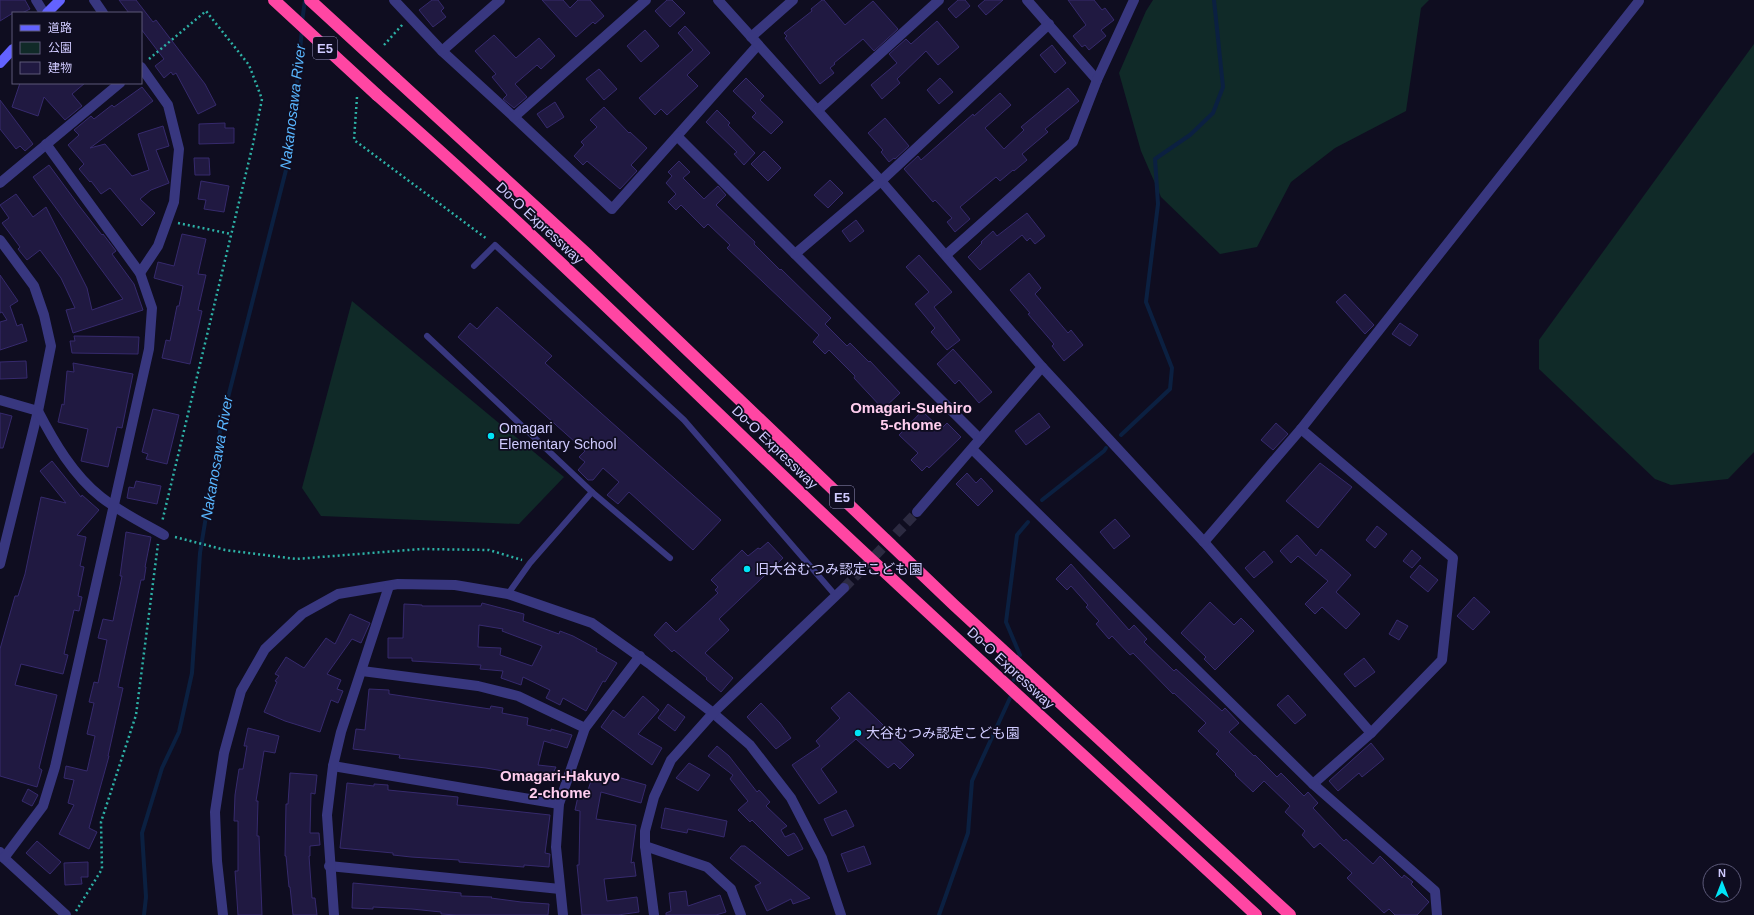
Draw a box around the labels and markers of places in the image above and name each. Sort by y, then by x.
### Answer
place label: Omagari Elementary School [499,420,617,452]
marker: Omagari Elementary School [486,431,496,441]
place label: 旧大谷むつみ認定こども園 [755,561,923,577]
marker: 旧大谷むつみ認定こども園 [742,564,752,574]
place label: 大谷むつみ認定こども園 [866,725,1020,741]
marker: 大谷むつみ認定こども園 [853,728,863,738]

